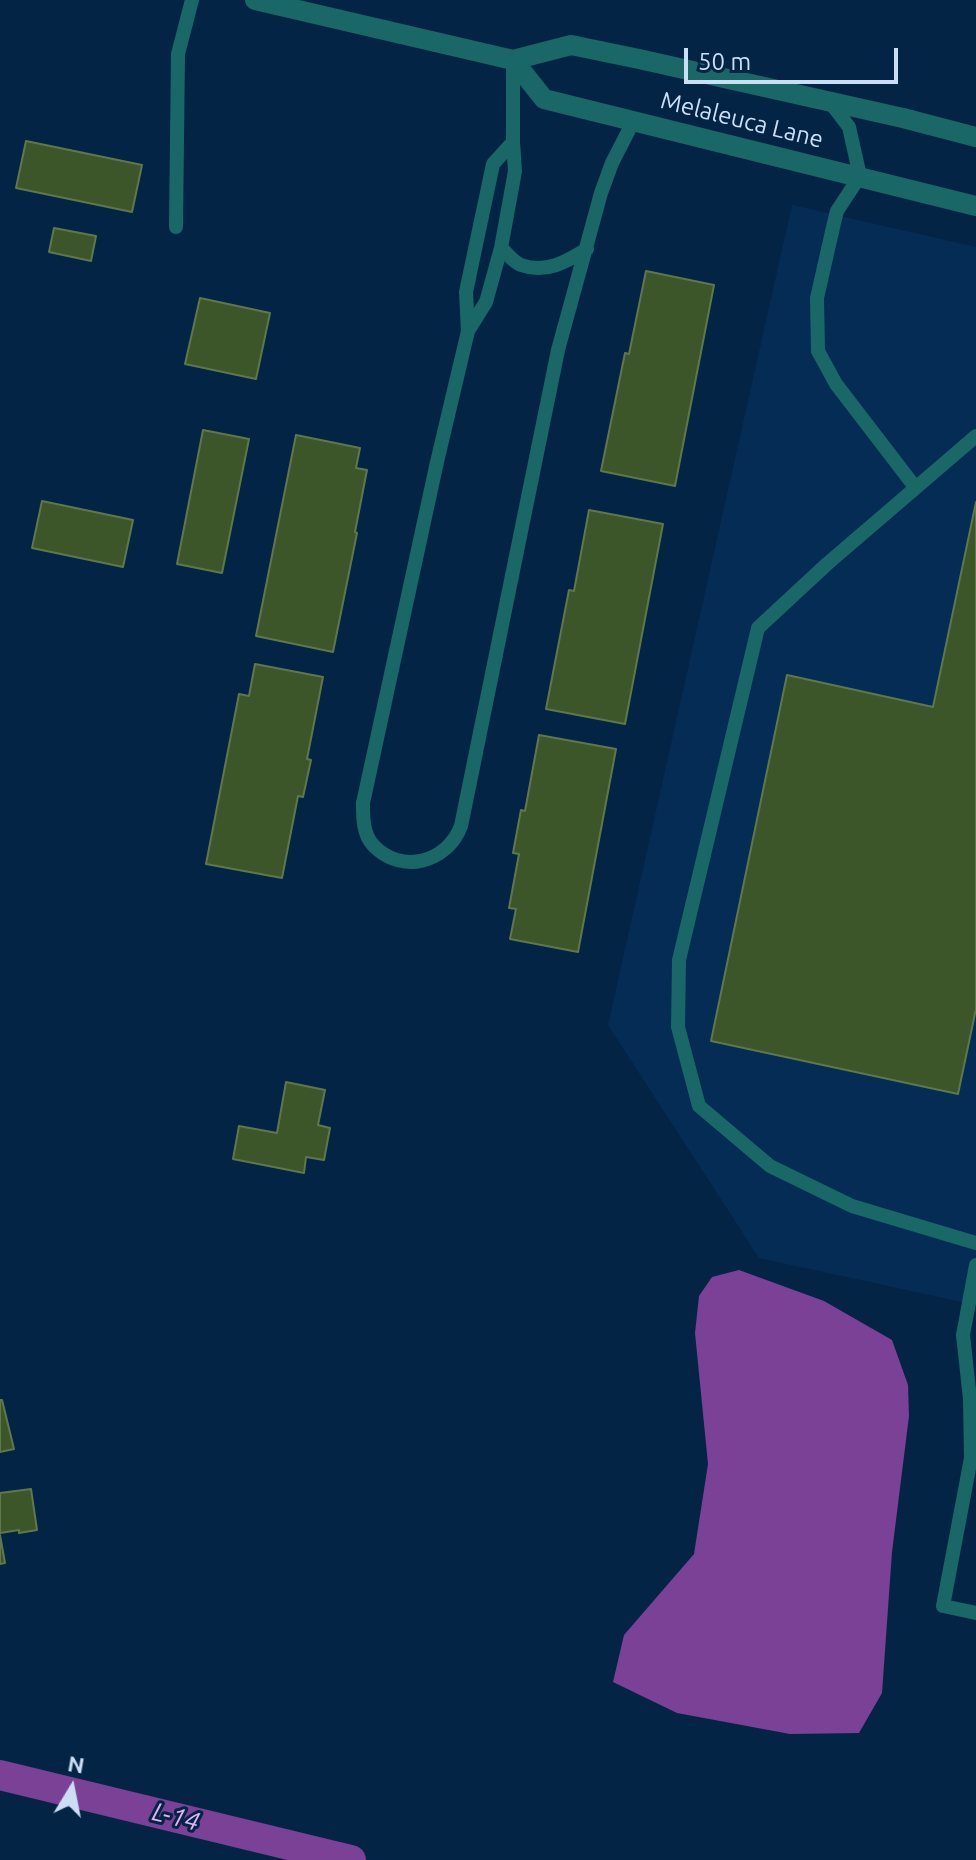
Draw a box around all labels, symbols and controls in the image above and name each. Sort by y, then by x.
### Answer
scale bar [688,32,902,82]
text: 50 m [698,48,751,75]
street label: Melaleuca Lane [658,86,826,154]
north arrow [32,1748,112,1828]
text: N [66,1750,87,1778]
water label: L-14 [149,1796,203,1838]

